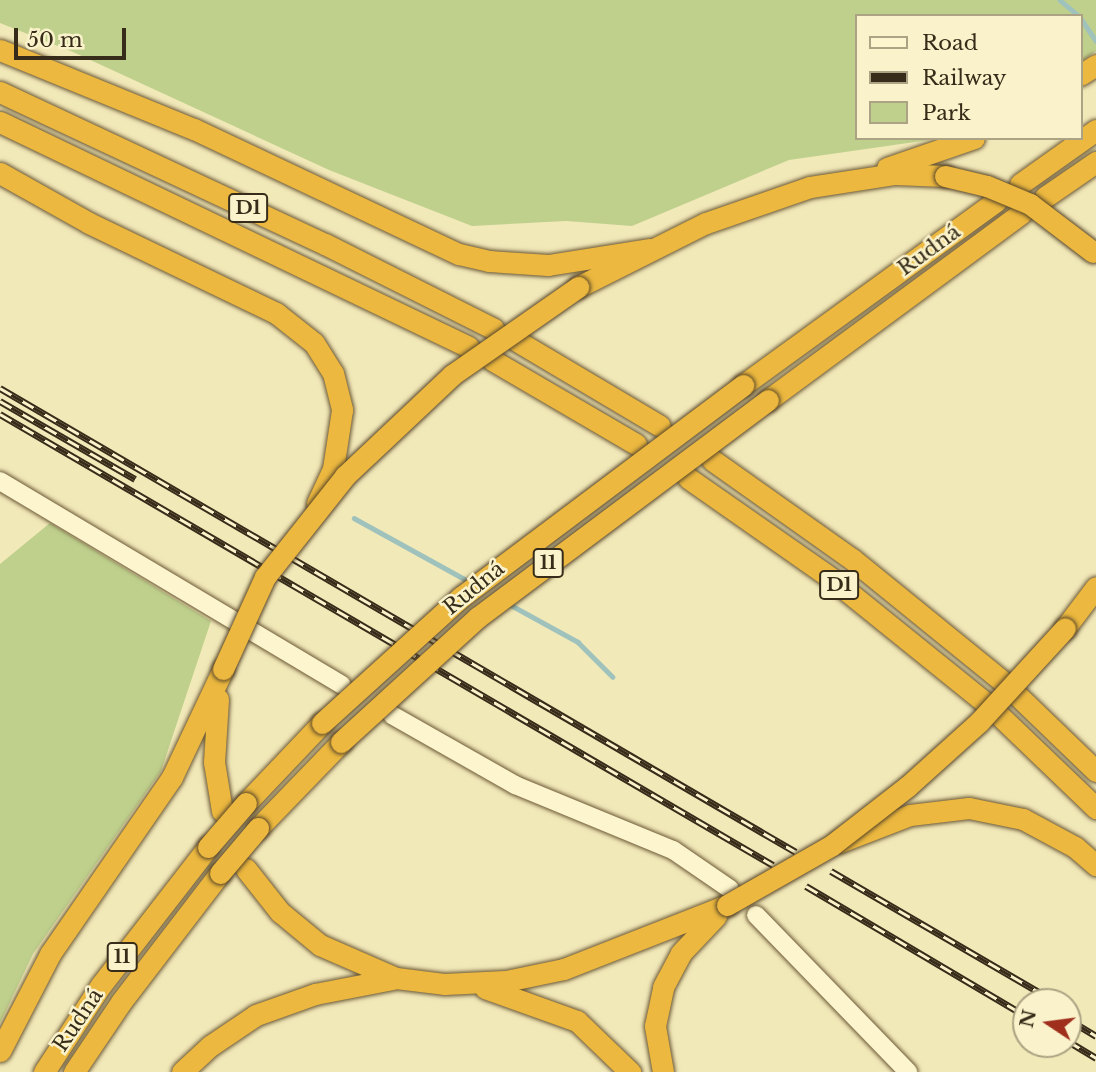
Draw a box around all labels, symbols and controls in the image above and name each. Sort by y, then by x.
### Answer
scale bar [18,14,130,58]
legend [855,14,1082,140]
text: 50 m [27,27,82,53]
text: Road [922,30,978,56]
text: Railway [922,65,1006,91]
text: Park [922,100,971,126]
road number: D1 [227,192,269,224]
street label: Rudná [893,219,965,281]
road number: 11 [532,548,564,578]
street label: Rudná [439,556,509,620]
road number: D1 [818,570,860,600]
road number: 11 [106,942,138,973]
street label: Rudná [48,984,108,1056]
north arrow [1012,988,1082,1058]
text: N [1015,1007,1041,1030]

